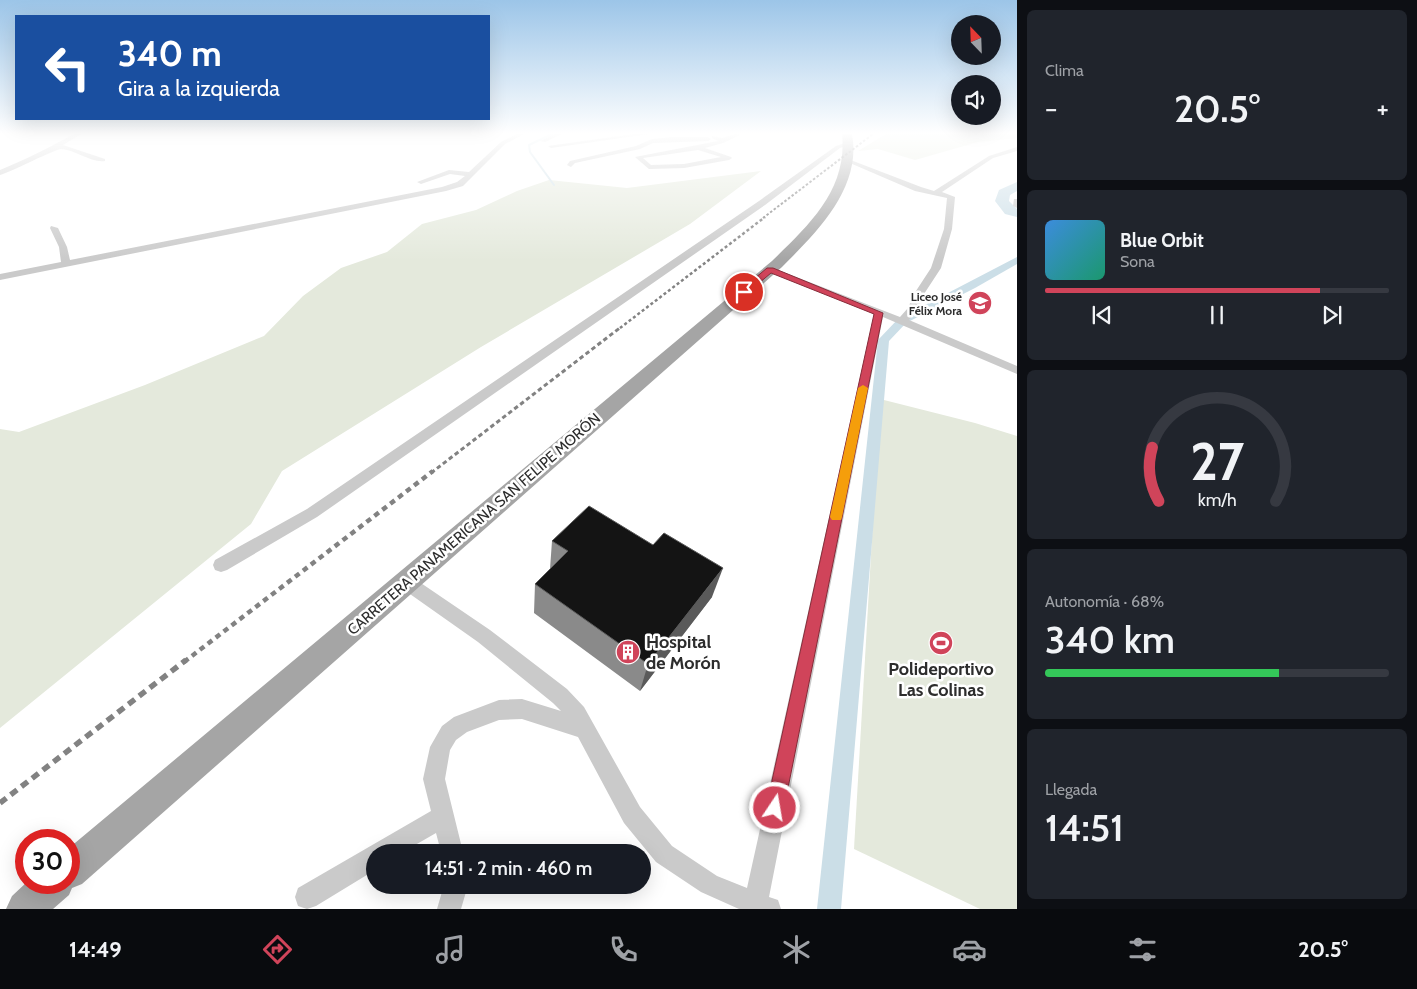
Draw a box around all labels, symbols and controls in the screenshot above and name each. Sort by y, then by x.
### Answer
north arrow [951,15,1001,65]
map controls [951,15,1001,125]
text: 340 m [118,32,222,75]
icon: left [35,35,100,100]
text: Clima [1045,61,1084,80]
text: Gira a la izquierda [118,75,280,102]
button: sound [951,75,1001,125]
text: 20.5° [1174,85,1260,132]
text: − [1045,91,1057,125]
text: + [1377,91,1389,125]
text: Blue Orbit [1120,229,1204,252]
text: Sona [1120,252,1155,271]
pin [723,271,765,313]
icon: arrive [730,278,758,306]
place label: Liceo José Félix Mora [909,289,962,318]
school or university icon: Liceo José Félix Mora [967,290,993,316]
icon: previous [1088,301,1116,329]
icon: pause [1203,301,1231,329]
icon: next [1318,301,1346,329]
street label: CARRETERA PANAMERICANA SAN FELIPE MORÓN [343,408,604,639]
text: 27 [1190,430,1244,493]
text: km/h [1197,489,1237,510]
text: Autonomía · 68% [1045,592,1164,611]
text: 340 km [1045,616,1175,663]
sports icon: Polideportivo Las Colinas [928,630,954,656]
place label: Hospital de Morón [646,631,721,674]
building icon: Hospital de Morón [615,639,641,665]
place label: Polideportivo Las Colinas [888,658,994,701]
text: Llegada [1045,780,1097,799]
position arrow [748,781,800,833]
text: 14:51 [1045,804,1124,851]
speed limit sign: 30 [15,829,80,894]
text: 14:51 · 2 min · 460 m [425,857,592,880]
icon: directions [260,932,295,967]
icon: music [433,932,468,967]
icon: phone [606,932,641,967]
icon: climate [779,932,814,967]
icon: car [952,932,987,967]
icon: filters [1125,932,1160,967]
text: 14:49 [69,936,122,963]
text: 20.5° [1298,936,1348,963]

